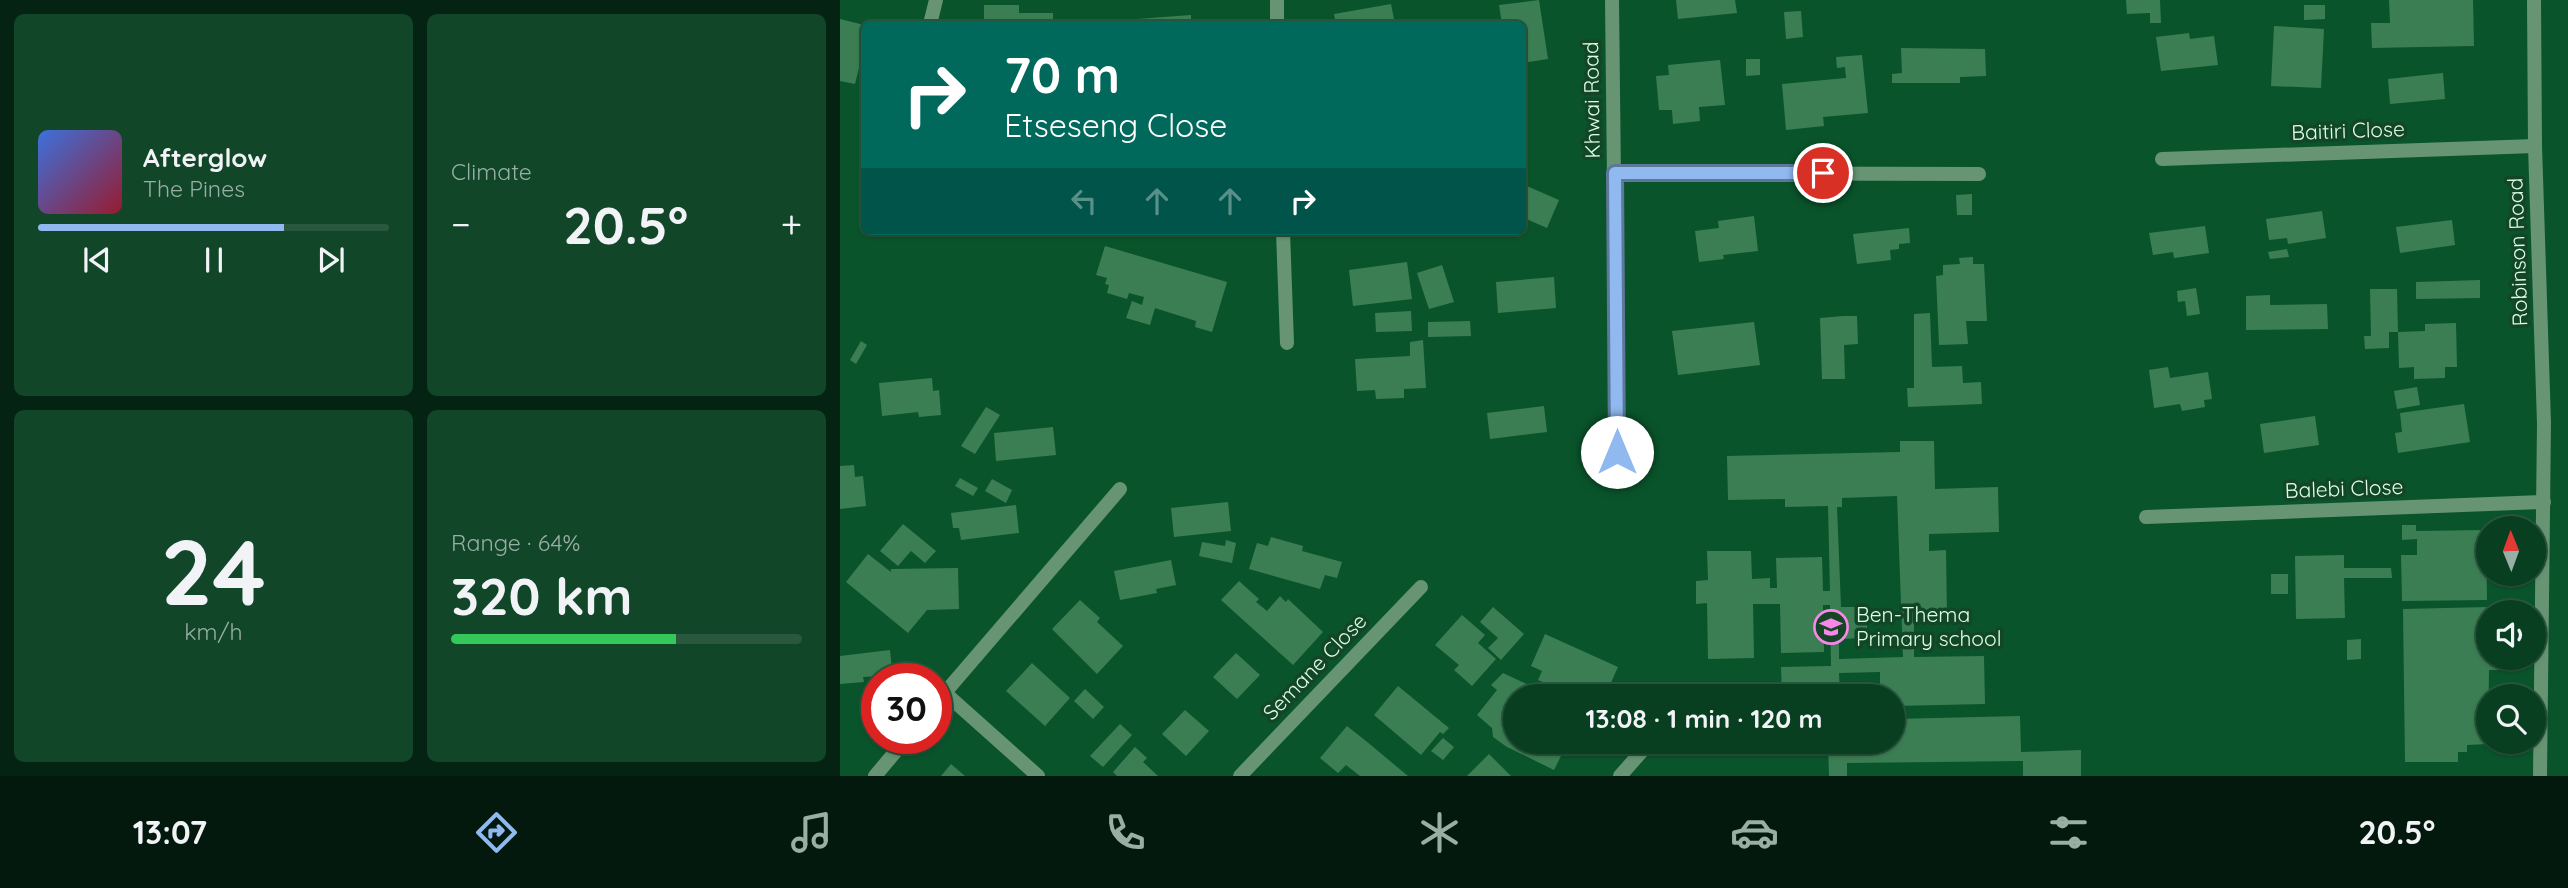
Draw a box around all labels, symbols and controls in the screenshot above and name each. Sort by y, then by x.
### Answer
street label: Khwai Road [1577,41,1605,159]
text: 70 m [1004,44,1120,105]
icon: right [889,49,980,140]
text: Etseseng Close [1004,105,1227,145]
street label: Baitiri Close [2291,115,2405,145]
text: Afterglow [143,141,267,174]
pin [1793,143,1853,203]
icon: arrive [1804,154,1842,192]
text: Climate [451,157,532,186]
text: The Pines [143,174,245,203]
street label: Robinson Road [2501,177,2533,327]
icon: left [1065,182,1103,220]
icon: ahead [1138,182,1176,220]
icon: ahead [1211,182,1249,220]
icon: right [1284,182,1322,220]
text: 20.5° [563,192,688,257]
text: − [451,200,471,248]
text: + [781,200,802,248]
icon: previous [78,241,116,279]
icon: pause [195,241,233,279]
icon: next [312,241,350,279]
position arrow [1580,415,1654,489]
street label: Balebi Close [2284,473,2404,503]
text: 24 [161,514,266,628]
north arrow [2476,516,2546,586]
map controls [2476,516,2546,754]
text: Range · 64% [451,528,580,557]
text: 320 km [451,563,633,628]
button: sound [2476,600,2546,670]
place label: Ben-Thema Primary school [1856,601,2002,651]
street label: Semane Close [1257,608,1372,725]
school or university icon: Ben-Thema Primary school [1812,608,1850,646]
text: km/h [184,617,243,646]
speed limit sign: 30 [861,663,952,754]
button: search [2476,684,2546,754]
text: 13:08 · 1 min · 120 m [1585,702,1823,735]
icon: directions [472,808,521,857]
icon: music [787,808,836,857]
icon: phone [1101,808,1150,857]
icon: climate [1415,808,1464,857]
icon: car [1730,808,1779,857]
icon: filters [2044,808,2093,857]
text: 13:07 [133,812,207,852]
text: 20.5° [2358,812,2435,852]

